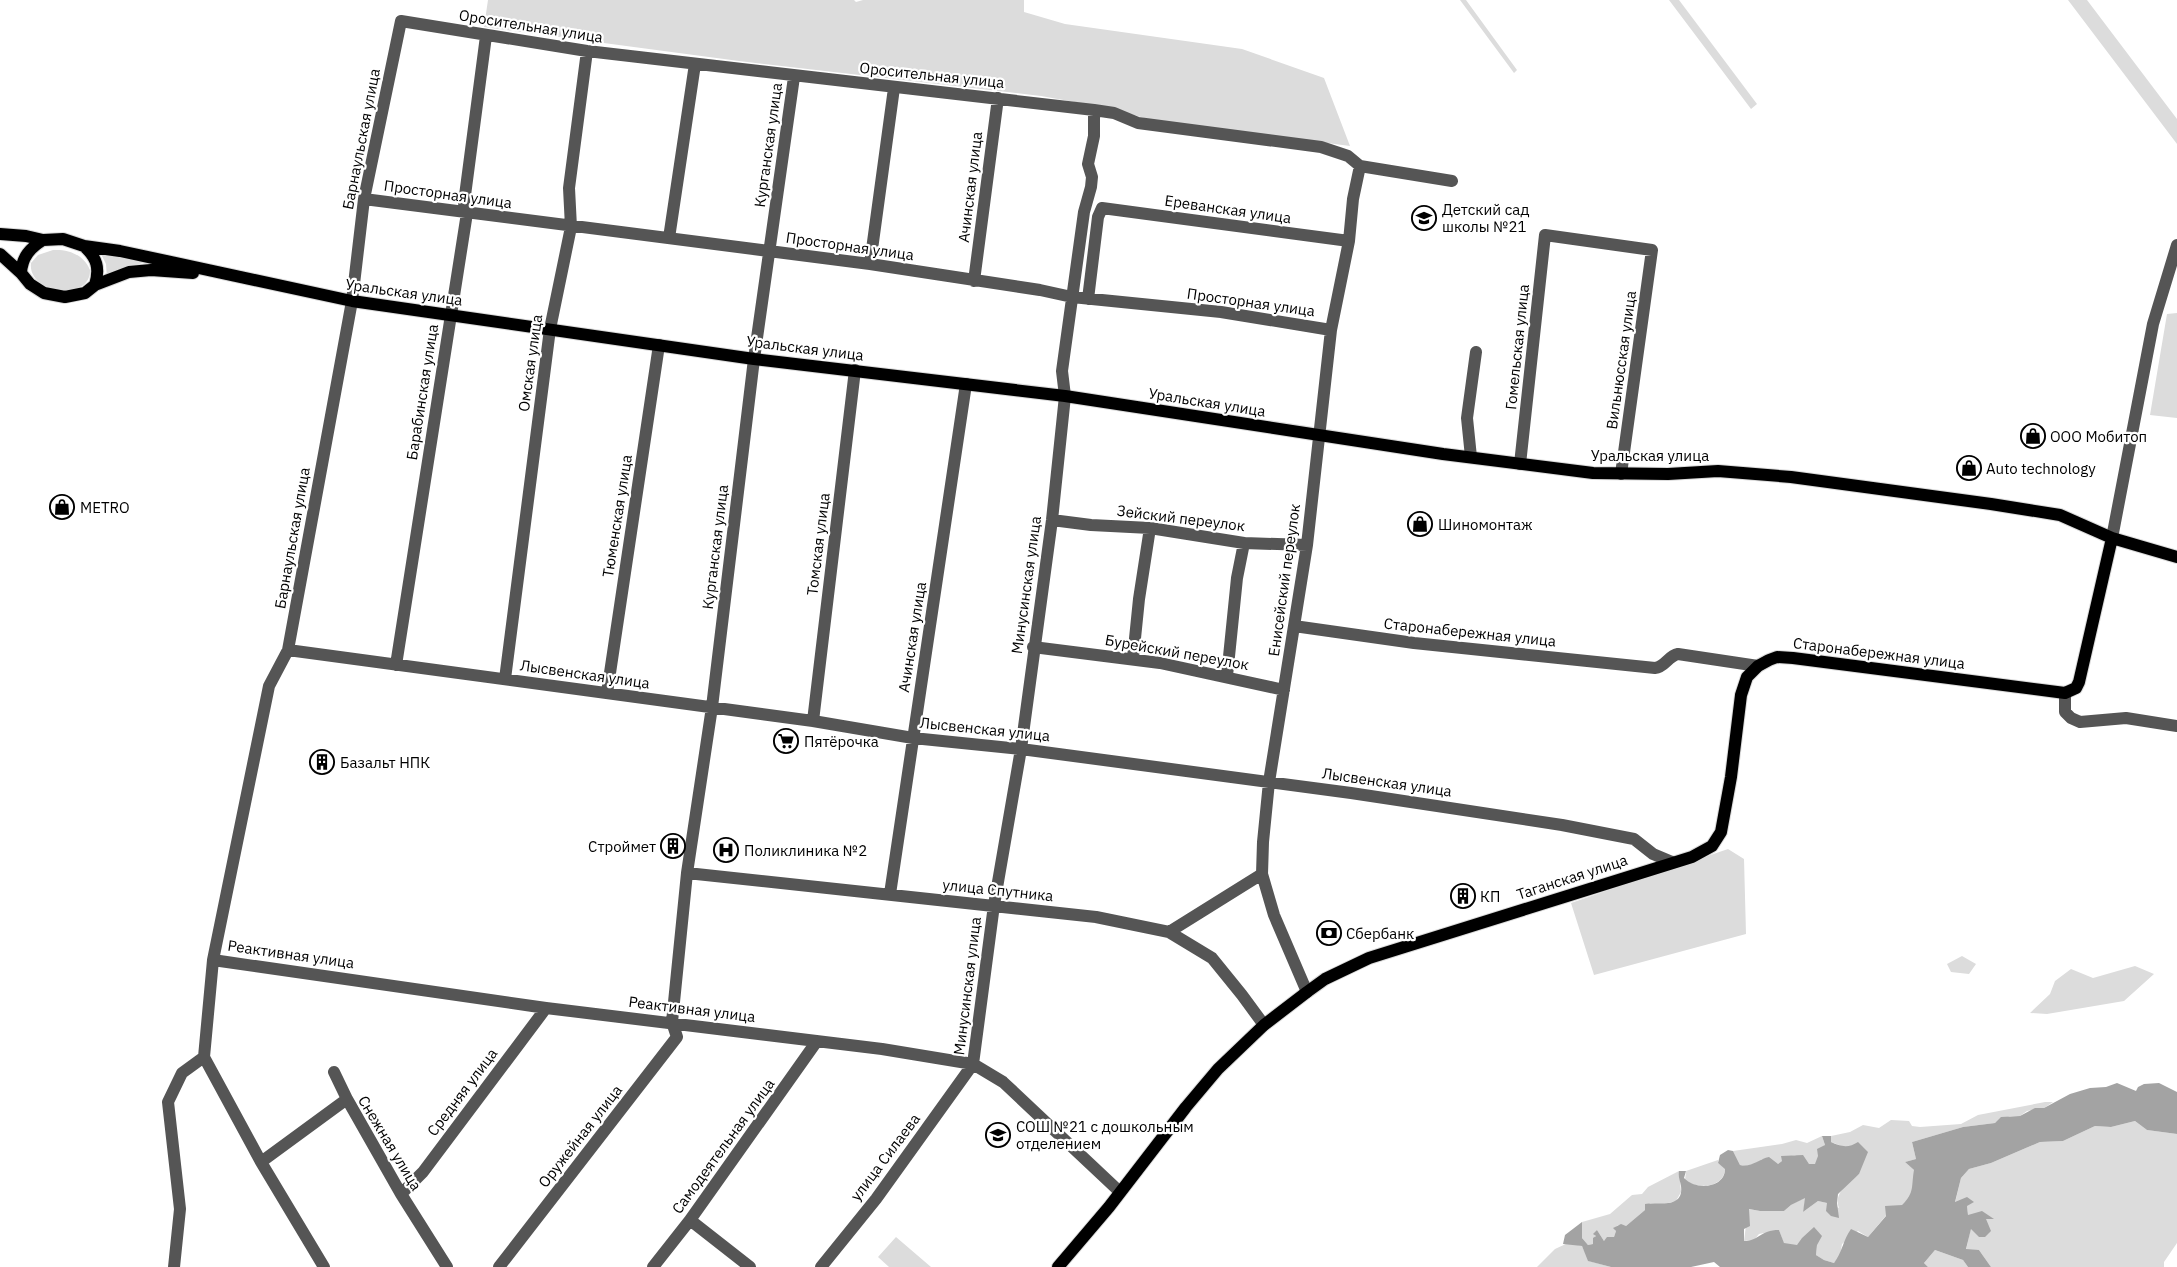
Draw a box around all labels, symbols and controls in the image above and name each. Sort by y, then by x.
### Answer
street label: Оросительная улица [458,5,604,47]
street label: Оросительная улица [859,58,1005,92]
street label: Барнаульская улица [338,67,384,211]
street label: Курганская улица [750,81,786,209]
street label: Ачинская улица [954,131,986,243]
street label: Просторная улица [383,176,513,212]
street label: Ереванская улица [1164,191,1292,227]
place label: Детский сад школы №21 [1442,200,1530,236]
school or university icon: Детский сад школы №21 [1411,205,1437,231]
street label: Просторная улица [785,228,915,264]
street label: Уральская улица [344,274,464,310]
street label: Гомельская улица [1501,283,1533,411]
street label: Просторная улица [1186,284,1316,320]
street label: Вильнюсская улица [1602,290,1640,430]
street label: Омская улица [514,313,546,413]
street label: Барабинская улица [402,323,442,461]
street label: Уральская улица [745,331,865,365]
street label: Уральская улица [1147,383,1267,421]
shop icon: ООО Мобитоп [2020,423,2046,449]
place label: ООО Мобитоп [2050,427,2147,446]
street label: Уральская улица [1591,446,1709,465]
street label: Тюменская улица [598,453,636,579]
shop icon: Auto technology [1956,455,1982,481]
place label: Auto technology [1986,459,2096,478]
street label: Барнаульская улица [270,466,314,610]
street label: Курганская улица [698,483,732,611]
street label: Томская улица [802,492,834,596]
shop icon: METRO [49,494,75,520]
place label: METRO [80,498,130,517]
street label: Зейский переулок [1116,501,1246,535]
street label: Енисейский переулок [1264,502,1304,658]
shop icon: Шиномонтаж [1407,511,1433,537]
street label: Минусинская улица [1007,515,1045,655]
place label: Шиномонтаж [1438,515,1533,534]
street label: Ачинская улица [894,580,930,694]
street label: Старонабережная улица [1383,614,1557,650]
street label: Бурейский переулок [1104,630,1250,674]
street label: Старонабережная улица [1792,633,1966,673]
street label: Лысвенская улица [519,655,651,693]
street label: Лысвенская улица [919,713,1051,745]
supermarket icon: Пятёрочка [773,728,799,754]
place label: Пятёрочка [804,732,879,751]
building icon: Базальт НПК [309,749,335,775]
place label: Базальт НПК [340,753,430,772]
street label: Лысвенская улица [1321,763,1453,801]
building icon: Строймет [660,833,686,859]
place label: Строймет [588,837,656,856]
hospital icon: Поликлиника №2 [713,837,739,863]
place label: Поликлиника №2 [744,841,867,860]
street label: Таганская улица [1514,850,1630,904]
street label: улица Спутника [942,875,1054,905]
building icon: КП [1450,883,1476,909]
place label: КП [1480,887,1500,906]
street label: Минусинская улица [949,916,985,1056]
bank icon: Сбербанк [1316,920,1342,946]
place label: Сбербанк [1346,924,1414,943]
street label: Реактивная улица [227,936,355,972]
street label: Реактивная улица [628,992,756,1026]
street label: Средняя улица [423,1044,501,1140]
street label: Самодеятельная улица [667,1075,779,1217]
street label: Оружейная улица [534,1081,626,1191]
street label: Снежная улица [354,1092,426,1194]
street label: улица Силаева [846,1110,924,1204]
place label: СОШ №21 с дошкольным отделением [1016,1117,1194,1153]
school or university icon: СОШ №21 с дошкольным отделением [985,1122,1011,1148]

